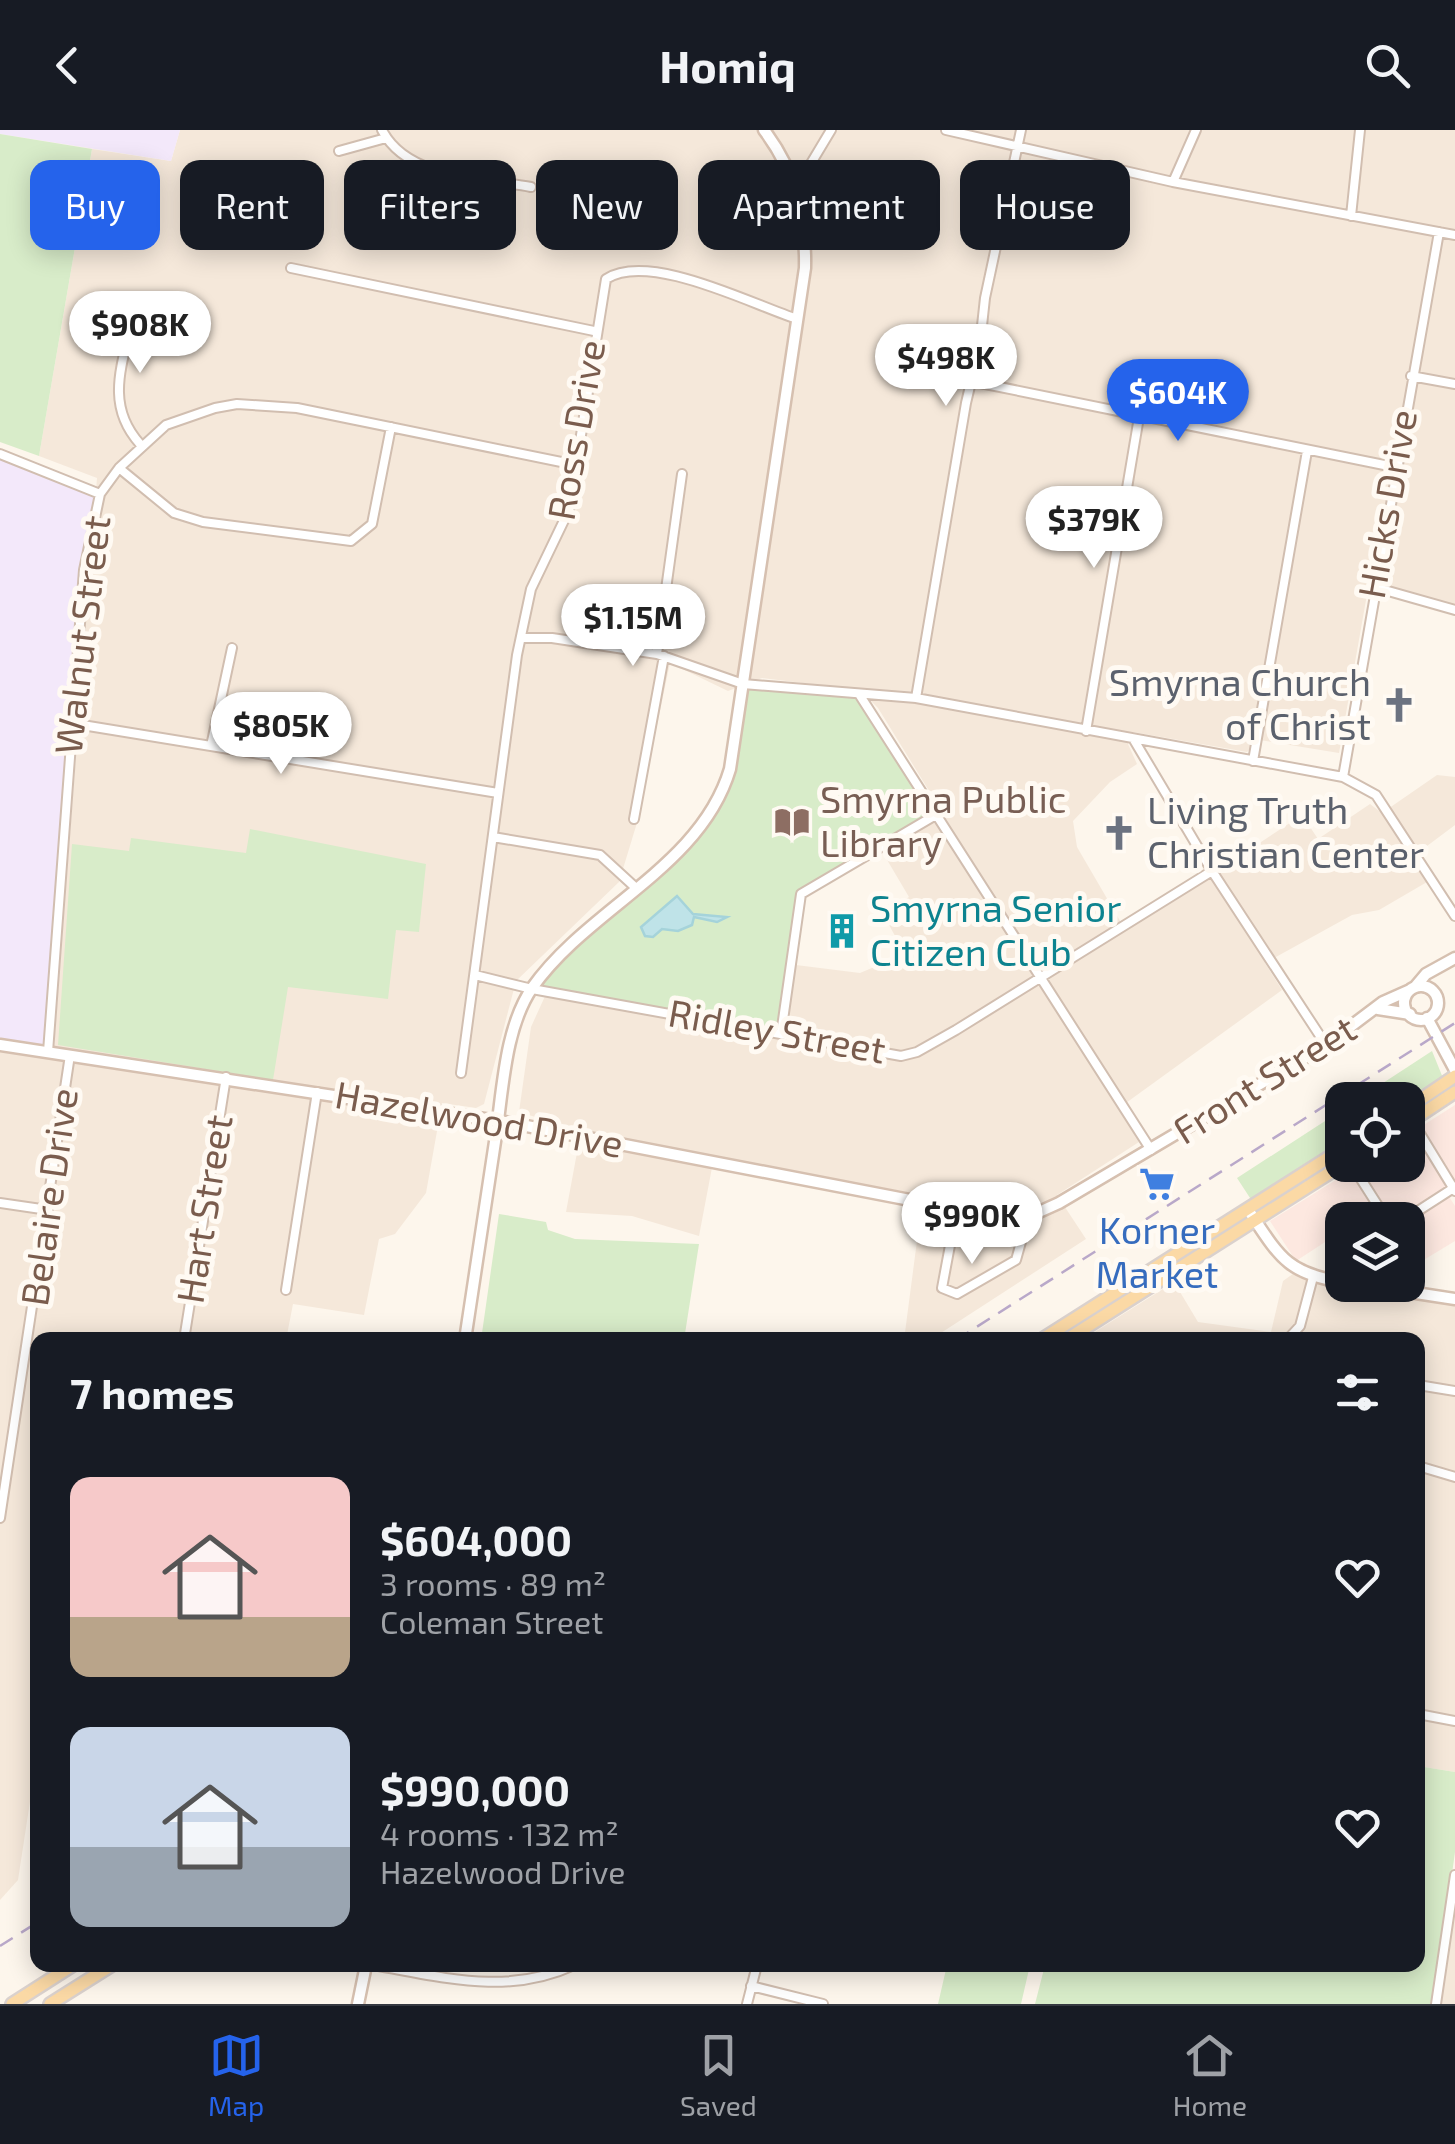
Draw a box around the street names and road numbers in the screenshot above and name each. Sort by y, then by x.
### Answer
street label: Ross Drive [537,336,613,523]
street label: Hicks Drive [1347,406,1425,602]
street label: Walnut Street [44,513,118,757]
street label: Ridley Street [665,988,889,1072]
street label: Front Street [1164,1004,1364,1153]
street label: Hazelwood Drive [332,1070,627,1166]
street label: Belaire Drive [10,1085,86,1309]
street label: Hart Street [165,1111,241,1306]

